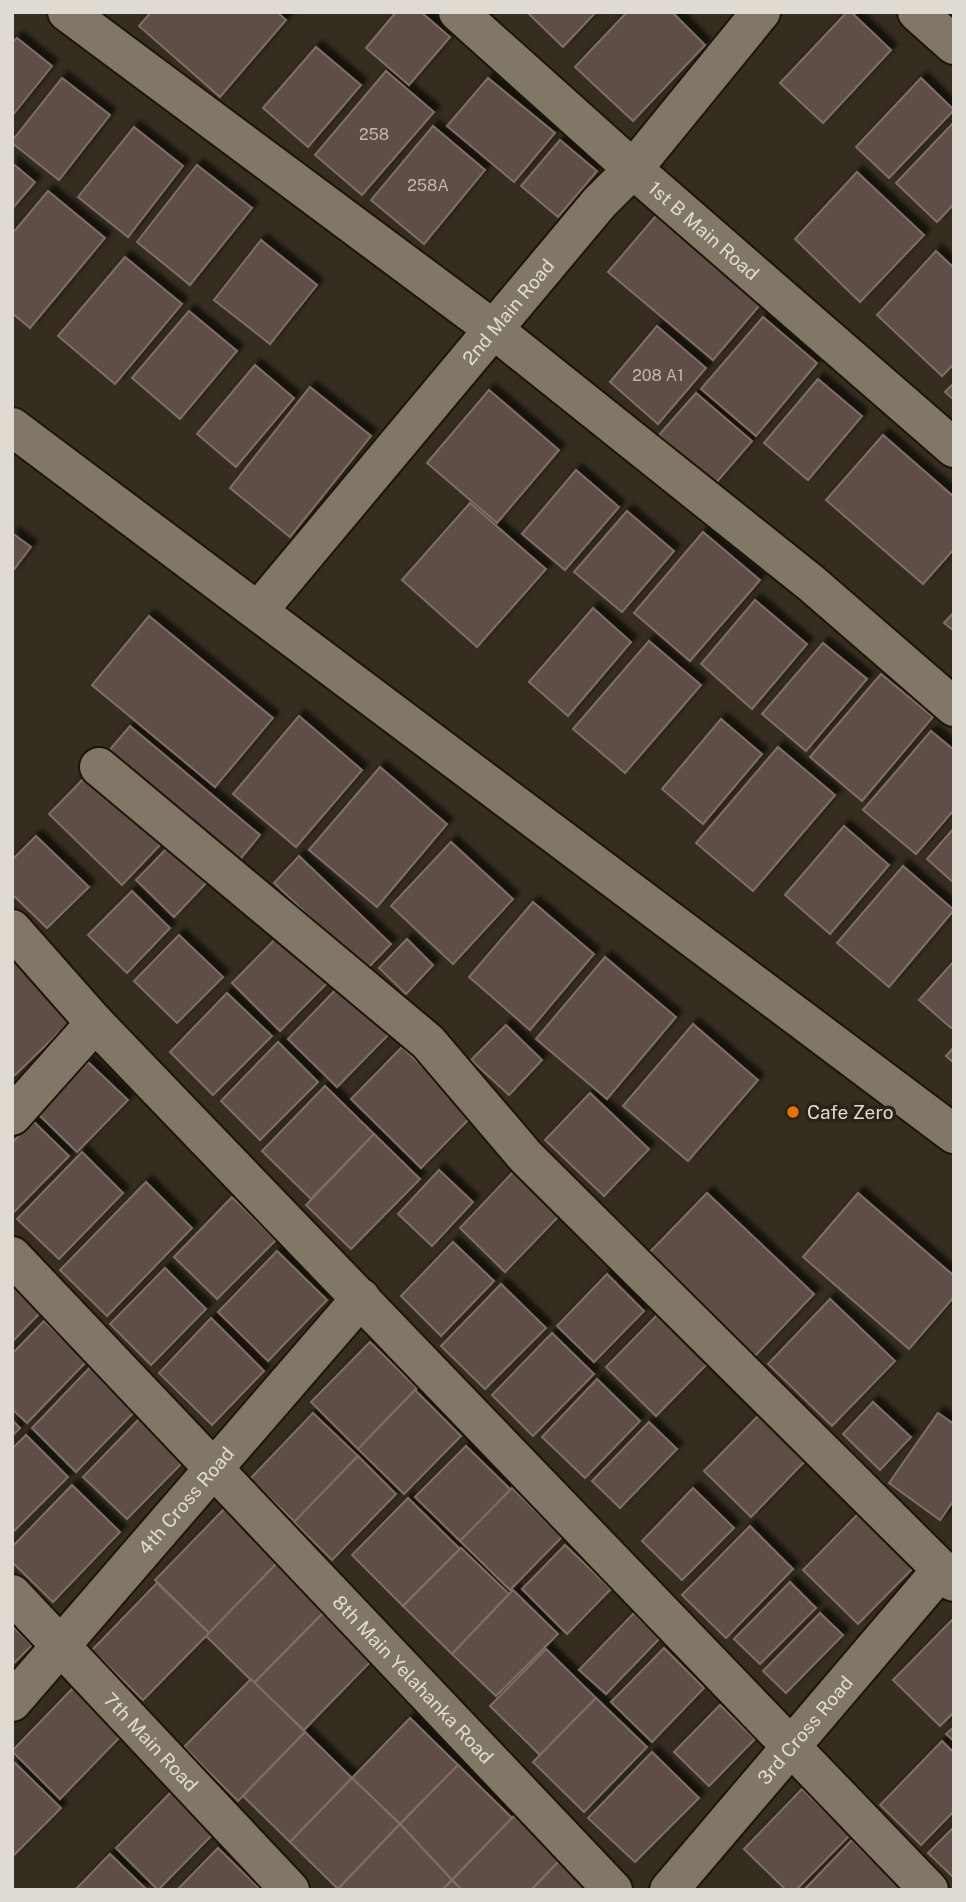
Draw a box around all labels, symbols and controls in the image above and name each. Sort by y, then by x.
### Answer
house number: 258 [359,125,389,144]
house number: 258A [407,176,449,195]
street label: 1st B Main Road [644,177,764,285]
street label: 2nd Main Road [458,254,559,369]
house number: 208 A1 [632,366,684,385]
place label: Cafe Zero [807,1101,893,1123]
marker: Cafe Zero [785,1104,801,1120]
street label: 4th Cross Road [133,1443,238,1559]
street label: 8th Main Yelahanka Road [328,1591,498,1768]
street label: 3rd Cross Road [753,1671,857,1789]
street label: 7th Main Road [99,1688,203,1796]

